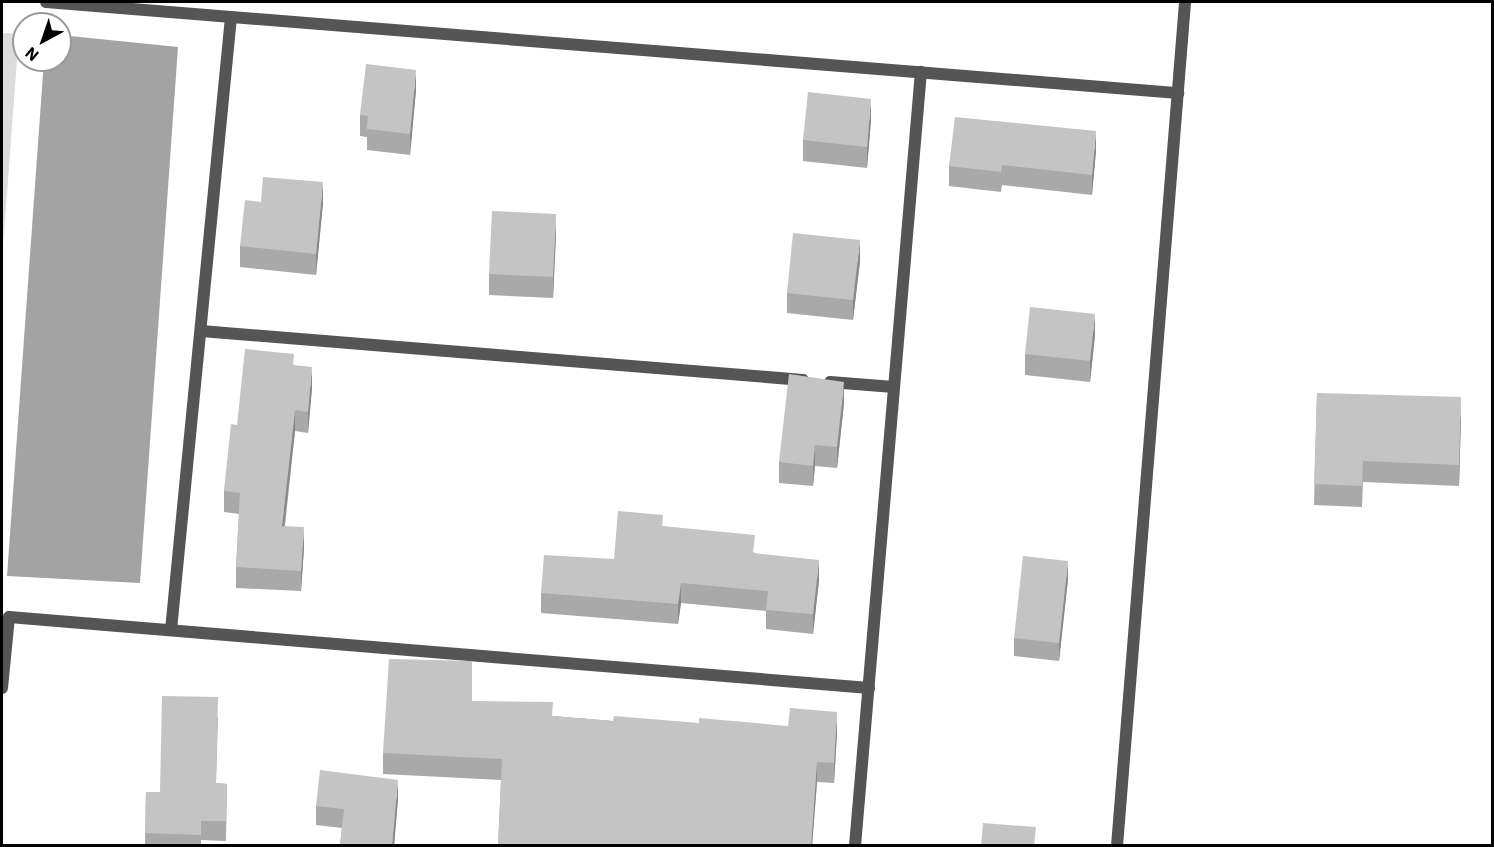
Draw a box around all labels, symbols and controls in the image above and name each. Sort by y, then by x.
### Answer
north arrow [12,12,72,72]
text: N [21,43,43,66]

